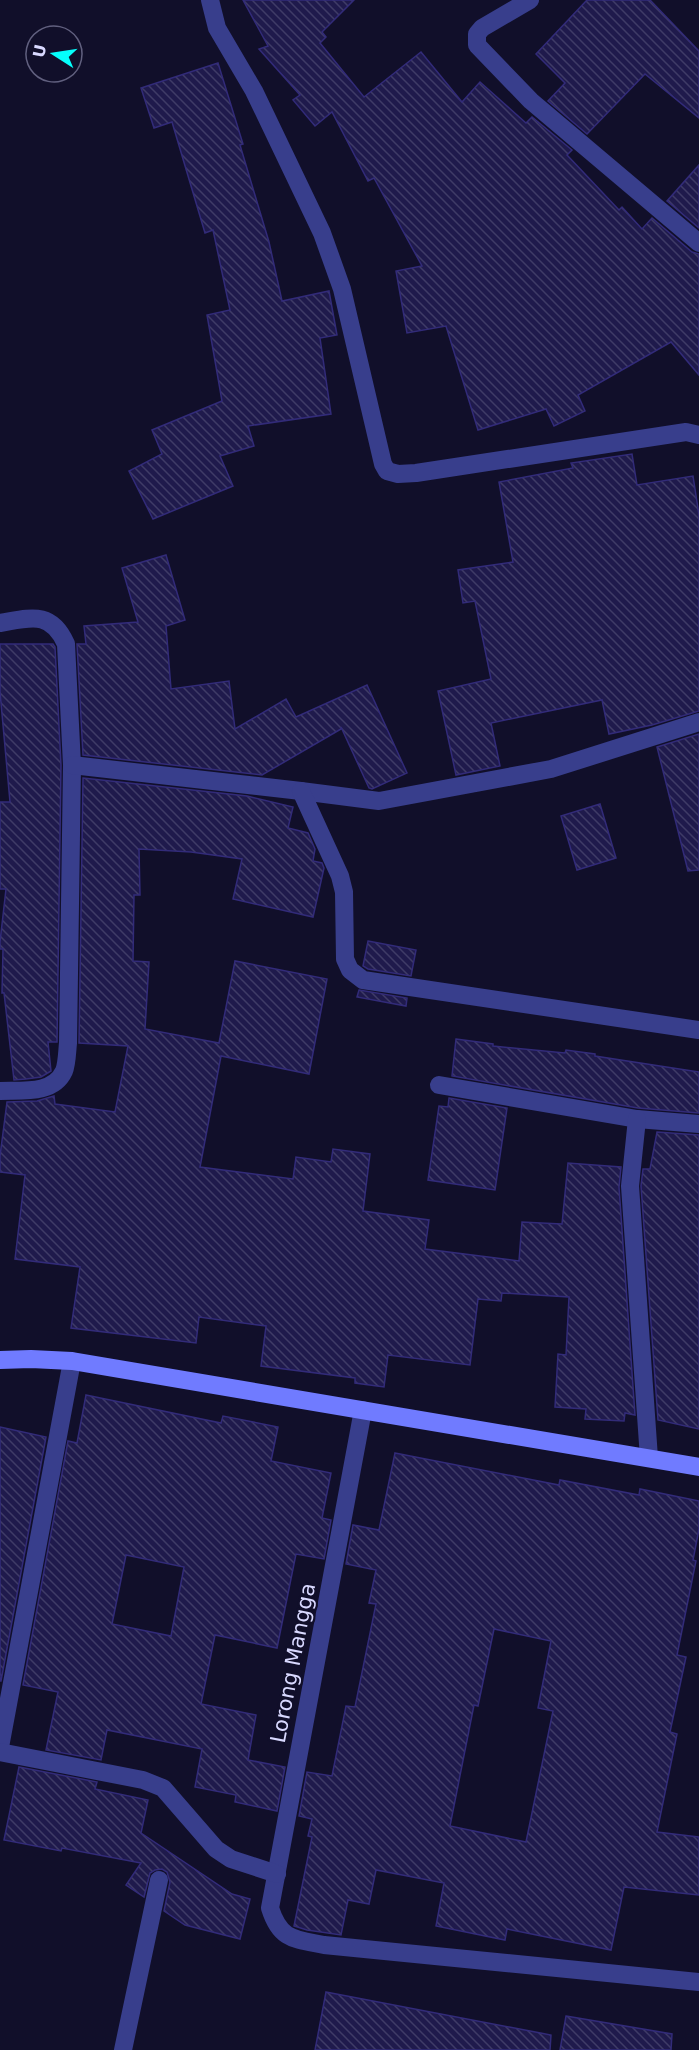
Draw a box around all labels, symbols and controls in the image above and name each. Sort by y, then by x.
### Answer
north arrow [24,24,84,84]
text: U [29,43,50,59]
street label: Lorong Mangga [266,1581,320,1745]

